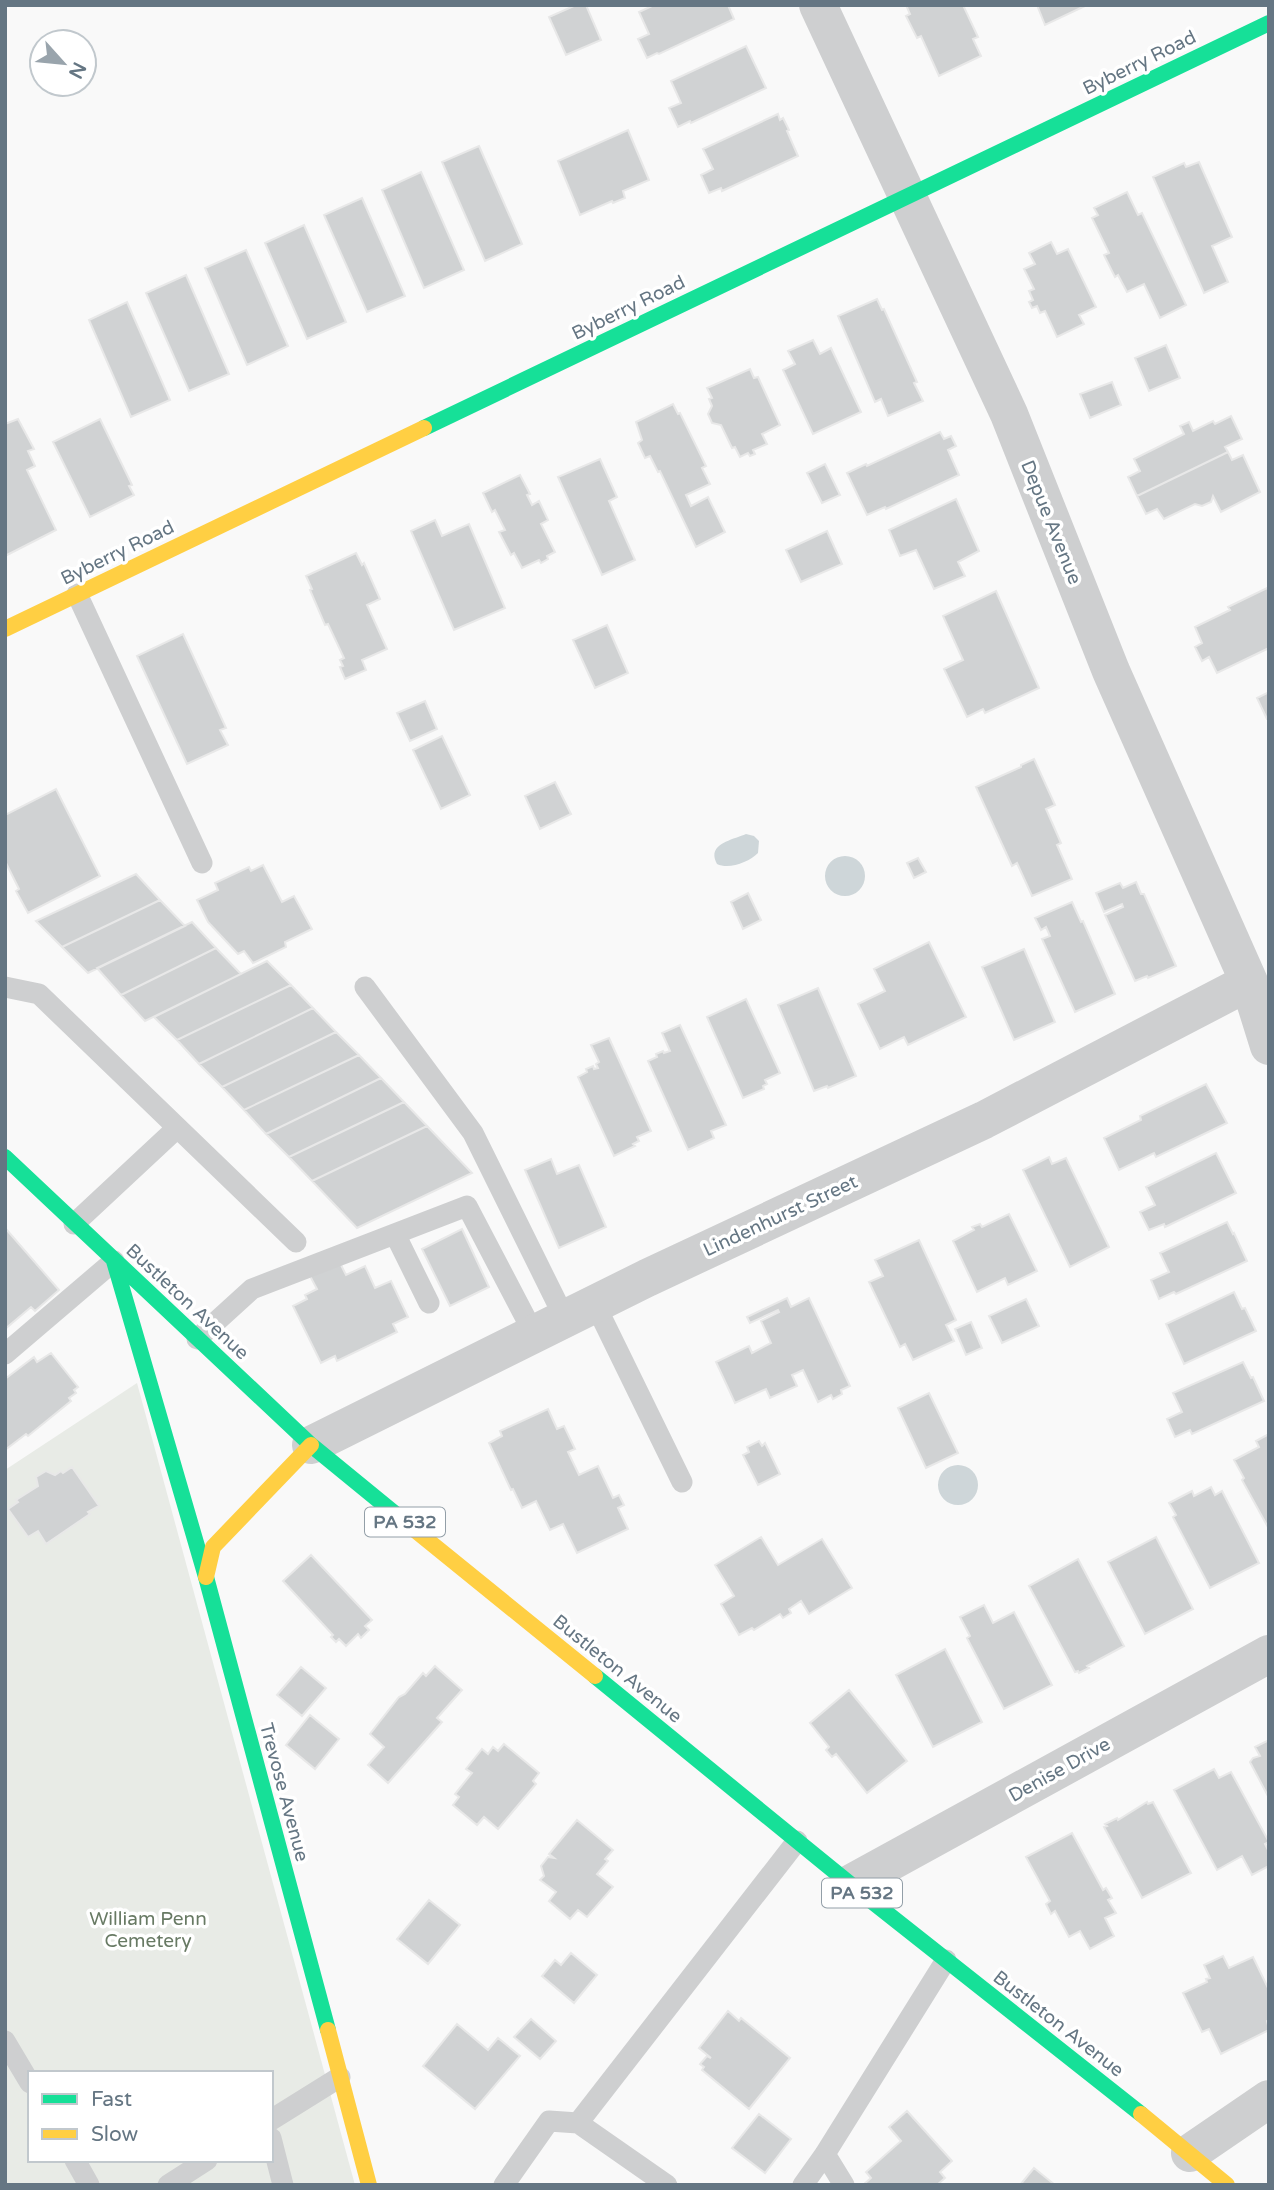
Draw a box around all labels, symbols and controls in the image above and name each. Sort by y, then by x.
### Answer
street label: Byberry Road [1079,26,1200,100]
north arrow [28,28,98,98]
text: N [64,58,91,82]
street label: Byberry Road [568,271,689,345]
street label: Depue Avenue [1016,457,1086,588]
street label: Byberry Road [57,516,178,590]
street label: Lindenhurst Street [700,1171,861,1261]
street label: Bustleton Avenue [121,1239,253,1364]
road number: PA 532 [365,1507,445,1536]
street label: Bustleton Avenue [548,1610,686,1728]
street label: Trevose Avenue [255,1721,313,1864]
street label: Denise Drive [1005,1733,1114,1807]
road number: PA 532 [822,1879,902,1908]
park label: William Penn Cemetery [89,1908,207,1952]
street label: Bustleton Avenue [989,1966,1128,2082]
legend [28,2071,273,2162]
text: Fast [91,2087,132,2112]
text: Slow [91,2122,139,2147]

